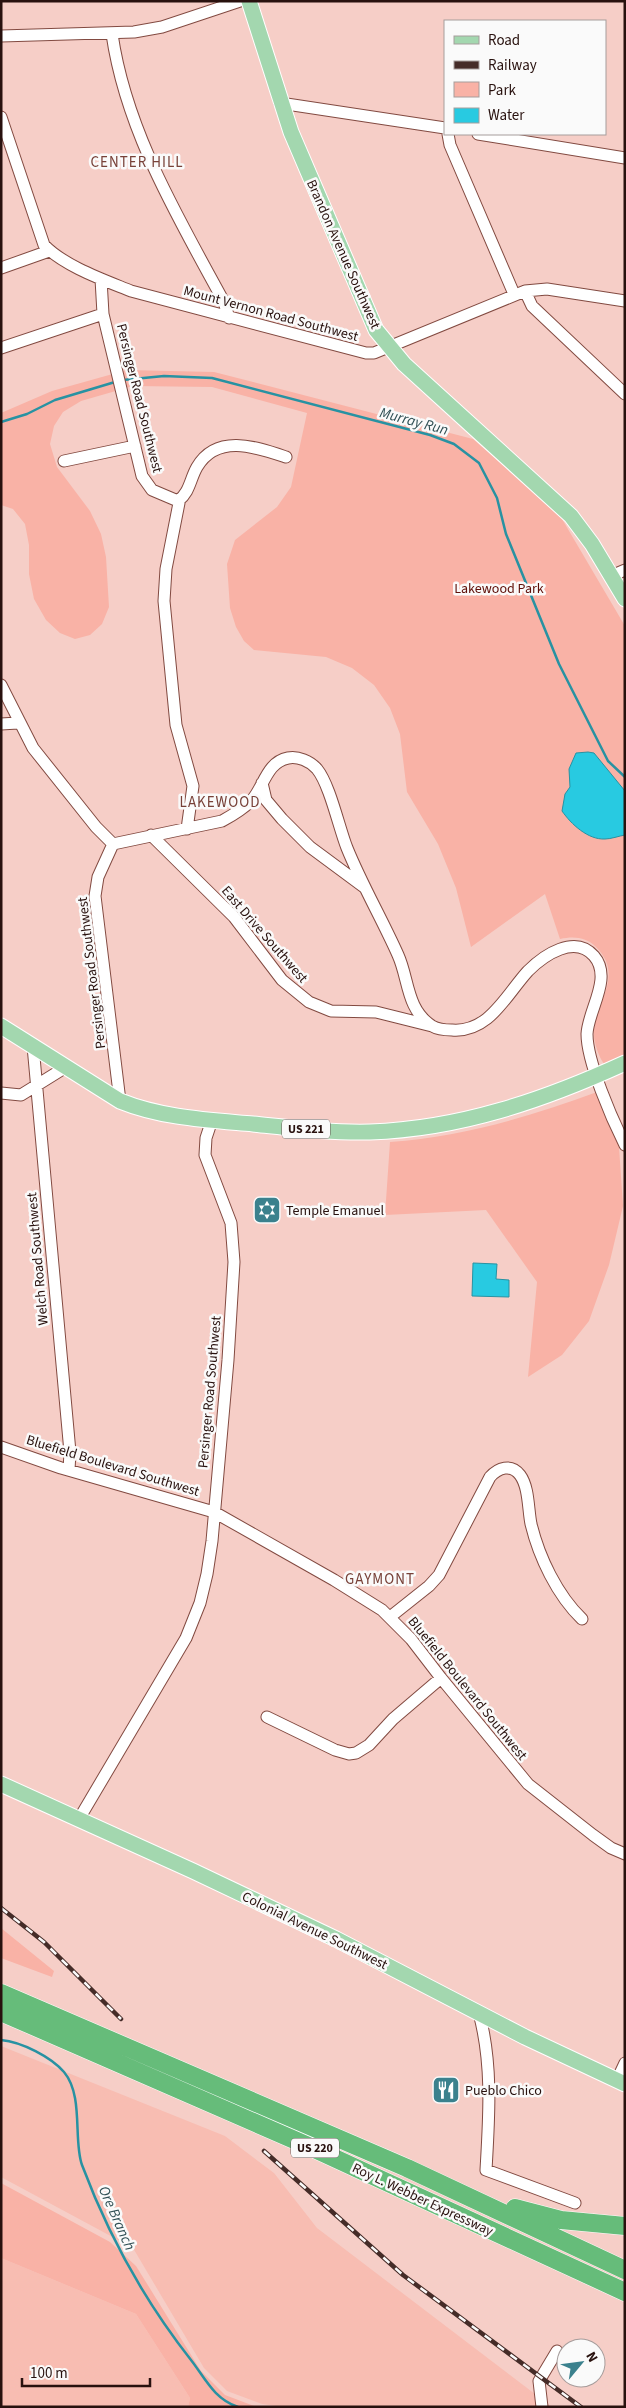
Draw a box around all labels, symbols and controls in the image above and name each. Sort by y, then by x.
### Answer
legend [444,20,606,135]
text: Road [488,30,520,51]
text: Railway [488,55,537,76]
text: Park [488,80,517,101]
text: Water [488,105,525,126]
district label: CENTER HILL [91,152,183,173]
street label: Brandon Avenue Southwest [301,177,385,333]
street label: Mount Vernon Road Southwest [181,281,361,347]
street label: Persinger Road Southwest [111,322,167,475]
water label: Murray Run [377,402,451,441]
park label: Lakewood Park [454,579,544,599]
district label: LAKEWOOD [180,792,260,813]
street label: East Drive Southwest [216,882,312,988]
street label: Persinger Road Southwest [73,896,111,1050]
road number: US 221 [282,1120,330,1138]
street label: Welch Road Southwest [22,1191,54,1326]
synagogue icon: Temple Emanuel [252,1195,282,1225]
place label: Temple Emanuel [286,1201,384,1221]
street label: Persinger Road Southwest [193,1315,227,1469]
street label: Bluefield Boulevard Southwest [24,1430,202,1502]
district label: GAYMONT [345,1569,415,1590]
street label: Bluefield Boulevard Southwest [403,1612,532,1765]
street label: Colonial Avenue Southwest [238,1887,391,1975]
restaurant icon: Pueblo Chico [431,2075,461,2105]
place label: Pueblo Chico [465,2081,542,2101]
road number: US 220 [291,2138,339,2158]
street label: Roy L. Webber Expressway [349,2158,497,2242]
water label: Ore Branch [93,2183,140,2254]
north arrow [556,2338,606,2388]
text: N [580,2348,602,2366]
scale bar [22,2356,150,2388]
text: 100 m [30,2363,68,2384]

